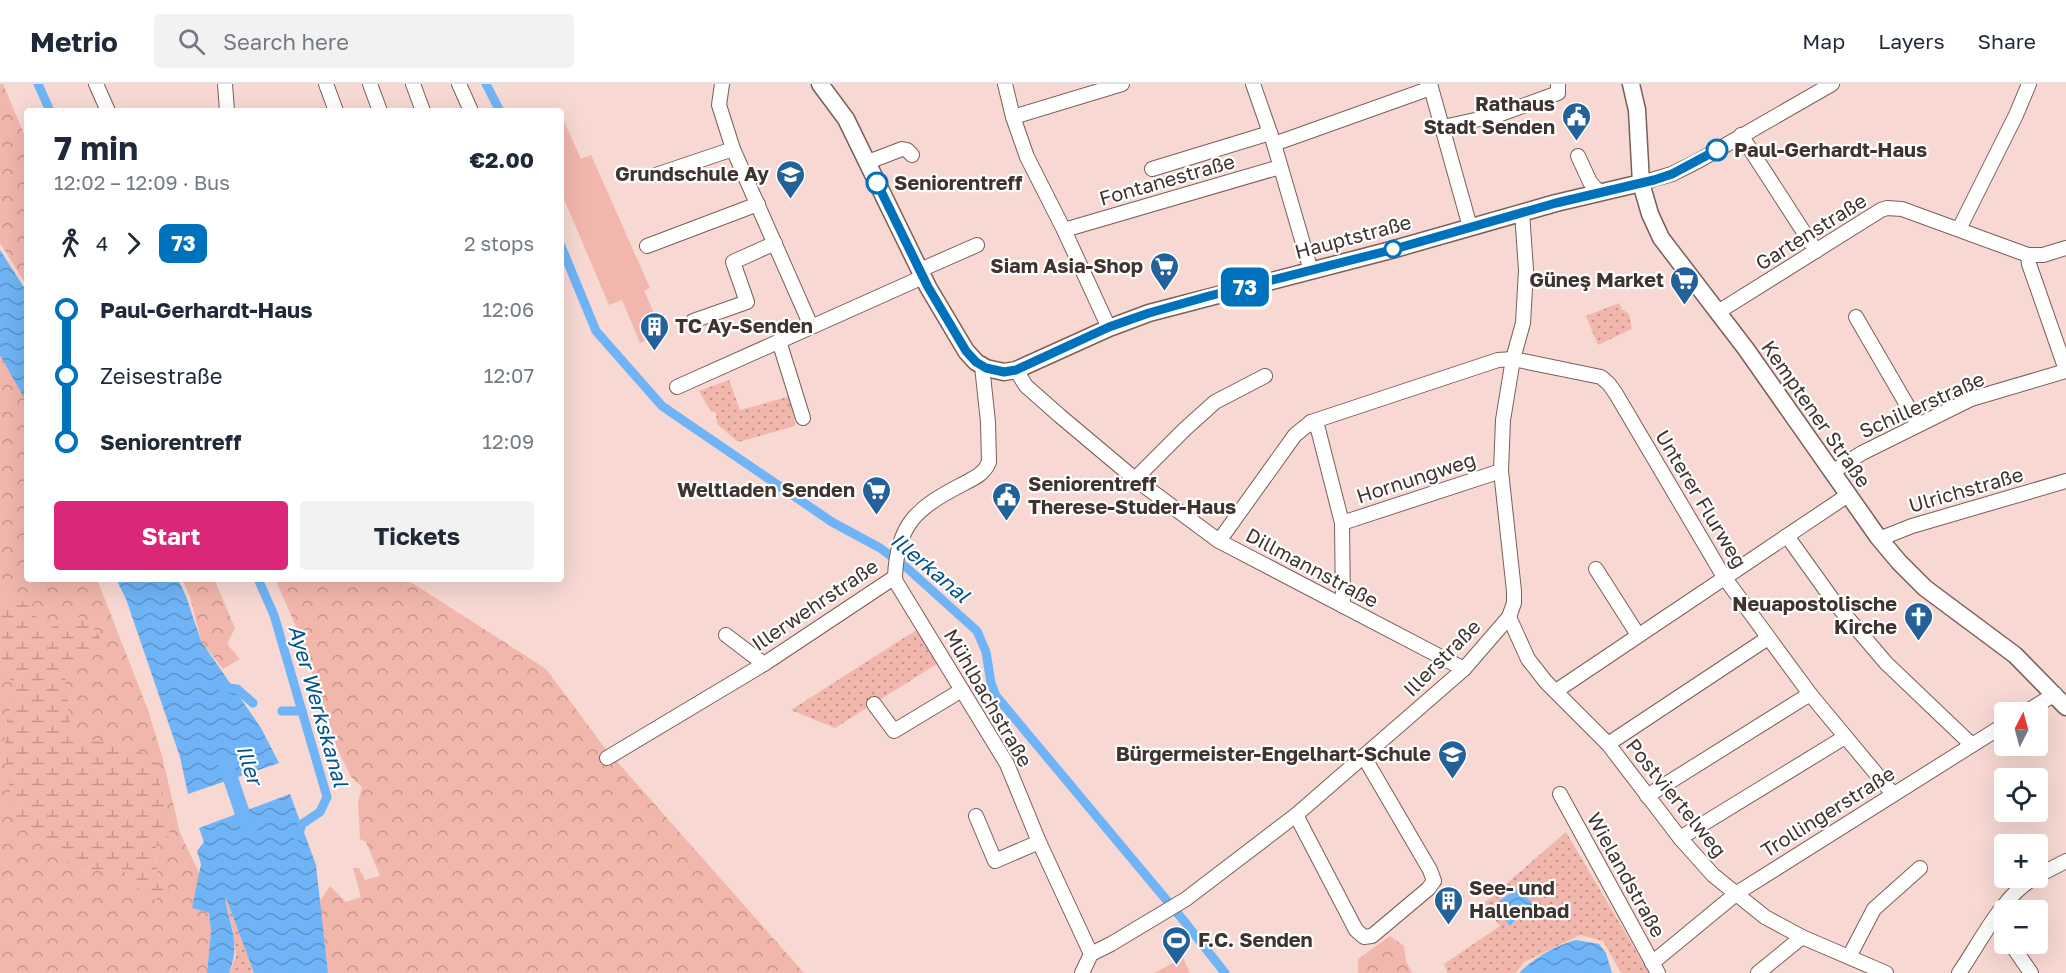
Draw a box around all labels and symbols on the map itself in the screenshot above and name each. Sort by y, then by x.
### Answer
place label: Rathaus Stadt Senden [1423,91,1555,138]
public building icon: Rathaus Stadt Senden [1560,100,1592,142]
place label: Paul-Gerhardt-Haus [1734,137,1927,161]
marker: Paul-Gerhardt-Haus [1706,139,1728,161]
street label: Fontanestraße [1096,148,1237,210]
school or university icon: Grundschule Ay [774,158,806,200]
place label: Grundschule Ay [615,161,769,185]
place label: Seniorentreff [894,170,1023,194]
marker: Seniorentreff [866,172,888,194]
street label: Gartenstraße [1751,188,1870,275]
street label: Hauptstraße [1292,209,1414,263]
unlabelled marker [1384,240,1402,258]
supermarket icon: Siam Asia-Shop [1148,250,1180,292]
place label: Siam Asia-Shop [990,253,1143,277]
supermarket icon: Güneş Market [1669,264,1701,306]
place label: Güneş Market [1529,267,1664,291]
line badge: 73 [1218,268,1272,306]
building icon: TC Ay-Senden [638,310,670,352]
place label: TC Ay-Senden [675,313,813,337]
street label: Kemptener Straße [1757,335,1876,491]
street label: Schillerstraße [1855,366,1988,442]
street label: Unterer Flurweg [1651,425,1753,572]
street label: Hornungweg [1353,446,1478,508]
street label: Ulrichstraße [1906,461,2026,517]
place label: Seniorentreff Therese-Studer-Haus [1028,471,1236,518]
supermarket icon: Weltladen Senden [860,474,892,516]
place label: Weltladen Senden [677,477,855,501]
public building icon: Seniorentreff Therese-Studer-Haus [991,480,1023,522]
street label: Dillmannstraße [1242,522,1383,612]
water label: Illerkanal [886,527,976,609]
street label: Illerwehrstraße [747,553,882,655]
place label: Neuapostolische Kirche [1732,591,1897,638]
church icon: Neuapostolische Kirche [1902,600,1934,642]
street label: Illerstraße [1398,614,1485,701]
water label: Ayer Werkskanal [283,622,355,791]
street label: Mühlbachstraße [940,624,1038,771]
north arrow [1994,702,2048,756]
street label: Postviertelweg [1622,733,1732,862]
school or university icon: Bürgermeister-Engelhart-Schule [1436,738,1468,780]
place label: Bürgermeister-Engelhart-Schule [1116,741,1431,765]
water label: Iller [231,742,269,790]
street label: Trollingerstraße [1756,760,1899,862]
street label: Wielandstraße [1583,808,1671,941]
place label: See- und Hallenbad [1469,875,1569,922]
building icon: See- und Hallenbad [1432,884,1464,926]
sports icon: F.C. Senden [1161,924,1193,966]
place label: F.C. Senden [1198,927,1313,951]

